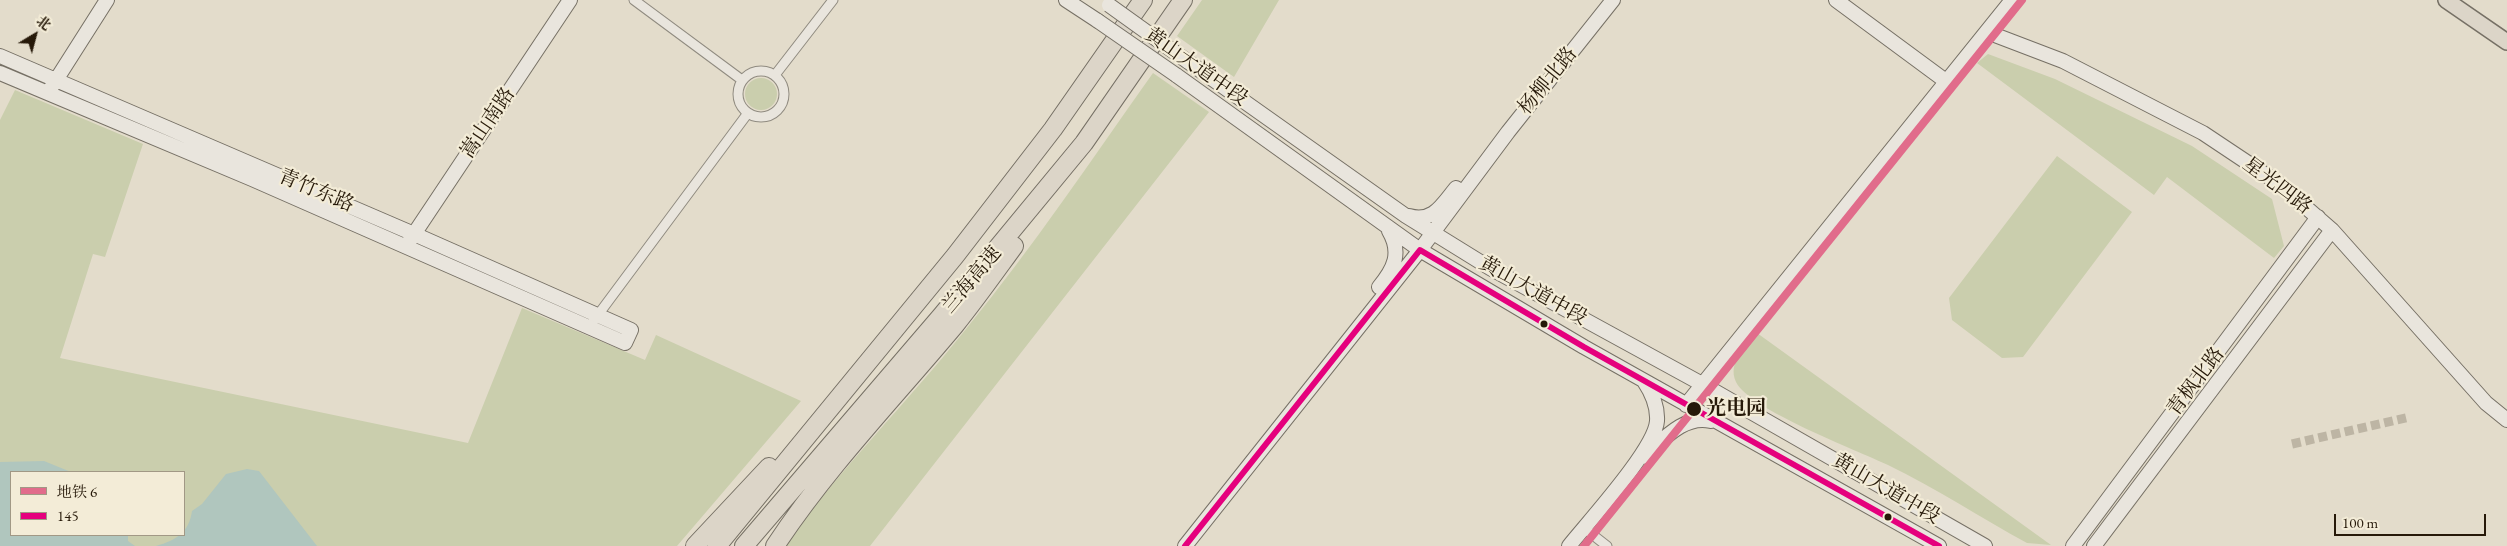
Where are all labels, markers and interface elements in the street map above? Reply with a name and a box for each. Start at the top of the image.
north arrow [10,10,60,60]
text: 北 [33,12,55,34]
street label: 黄山大道中段 [1140,23,1252,111]
street label: 杨柳北路 [1514,42,1582,120]
street label: 嵩山南路 [456,83,520,163]
street label: 星光四路 [2238,152,2316,220]
street label: 青竹东路 [274,164,358,218]
street label: 兰海高速 [937,242,1007,318]
street label: 黄山大道中段 [1475,251,1591,331]
unlabelled marker [1539,319,1549,329]
street label: 青枫北路 [2162,343,2230,421]
place label: 光电园 [1706,397,1766,421]
marker: 光电园 [1685,400,1703,418]
street label: 黄山大道中段 [1828,449,1944,529]
legend [10,471,185,536]
text: 地铁 6 [57,482,97,501]
scale bar [2337,504,2490,536]
text: 145 [57,506,79,525]
unlabelled marker [1883,512,1893,522]
text: 100 m [2342,513,2378,532]

